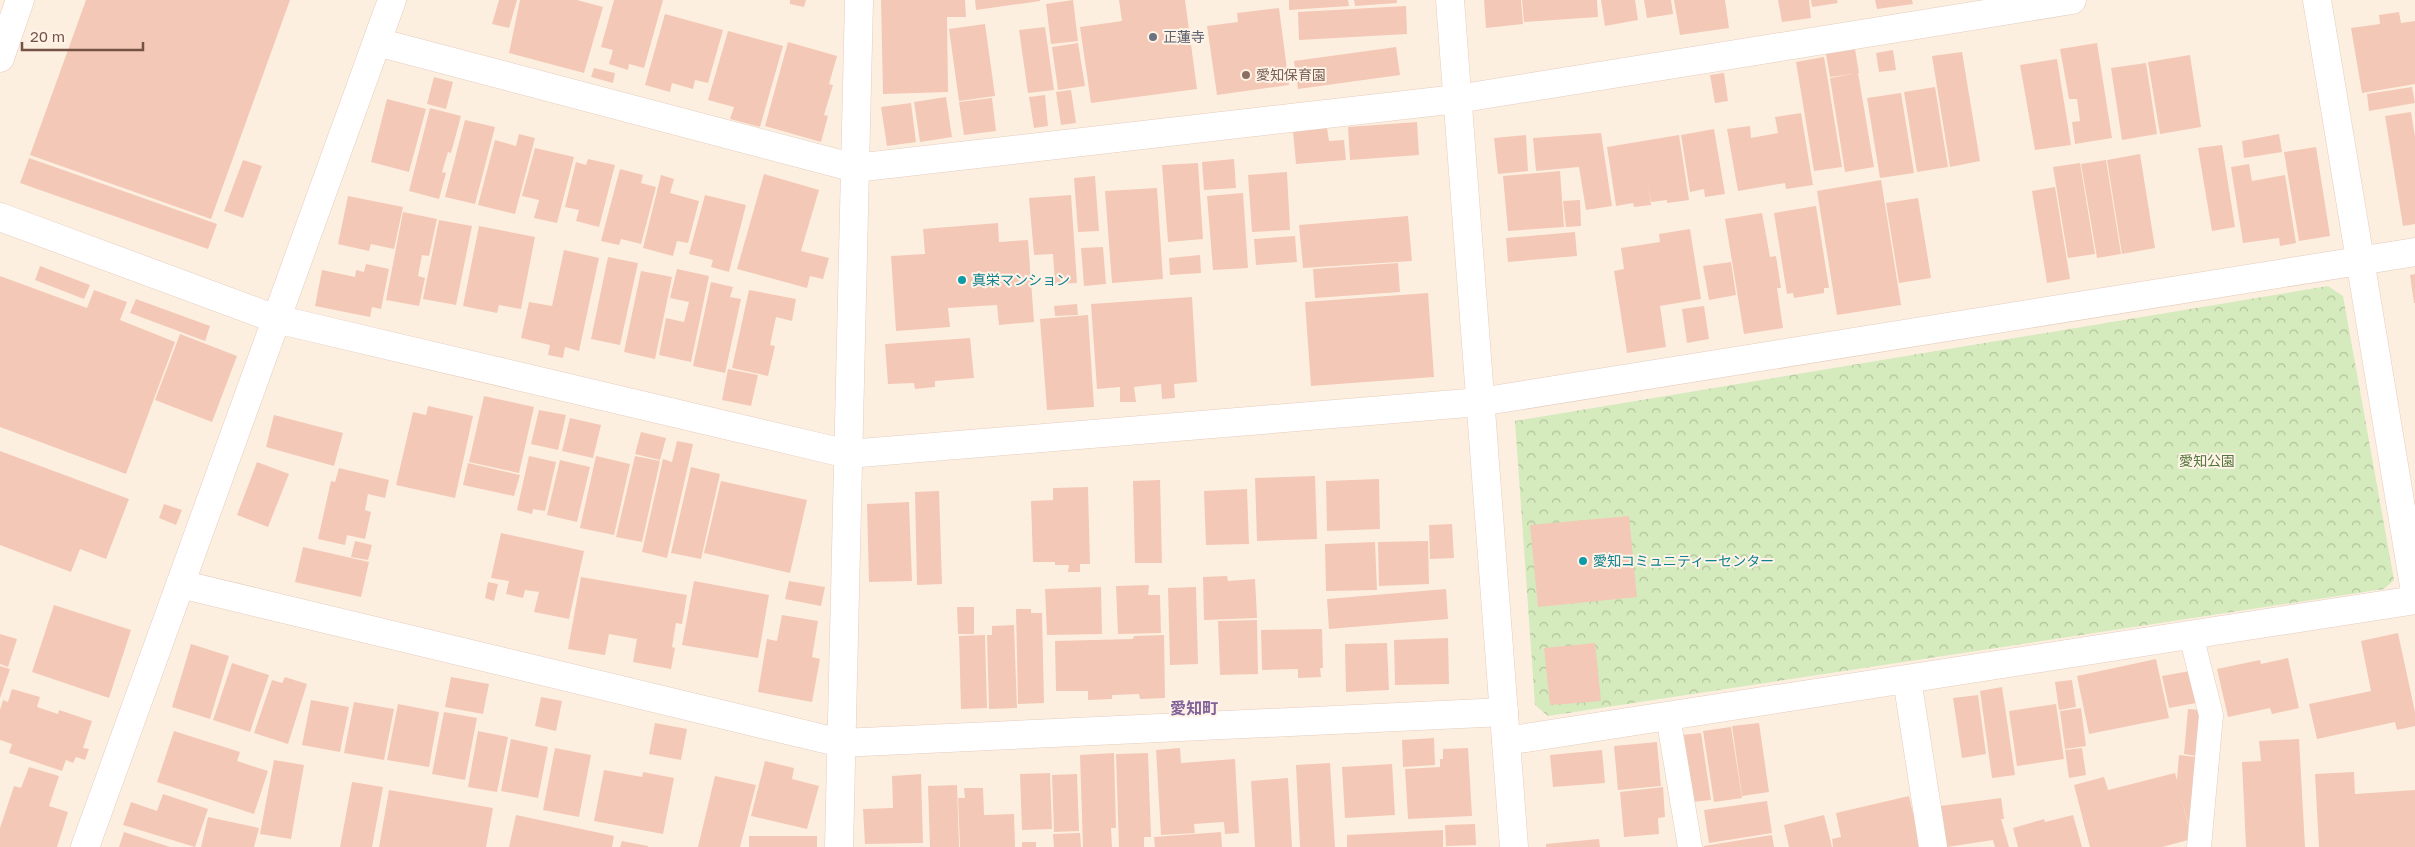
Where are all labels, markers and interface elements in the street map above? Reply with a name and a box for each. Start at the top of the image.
scale bar [22,20,144,52]
text: 20 m [30,27,65,45]
place label: 正蓮寺 [1163,28,1205,45]
marker: 正蓮寺 [1147,31,1159,43]
place label: 愛知保育園 [1256,66,1326,83]
marker: 愛知保育園 [1240,69,1252,81]
place label: 真栄マンション [972,271,1070,288]
marker: 真栄マンション [956,274,968,286]
park label: 愛知公園 [2179,452,2235,469]
place label: 愛知コミュニティーセンター [1593,552,1774,569]
marker: 愛知コミュニティーセンター [1577,555,1589,567]
district label: 愛知町 [1170,698,1218,718]

